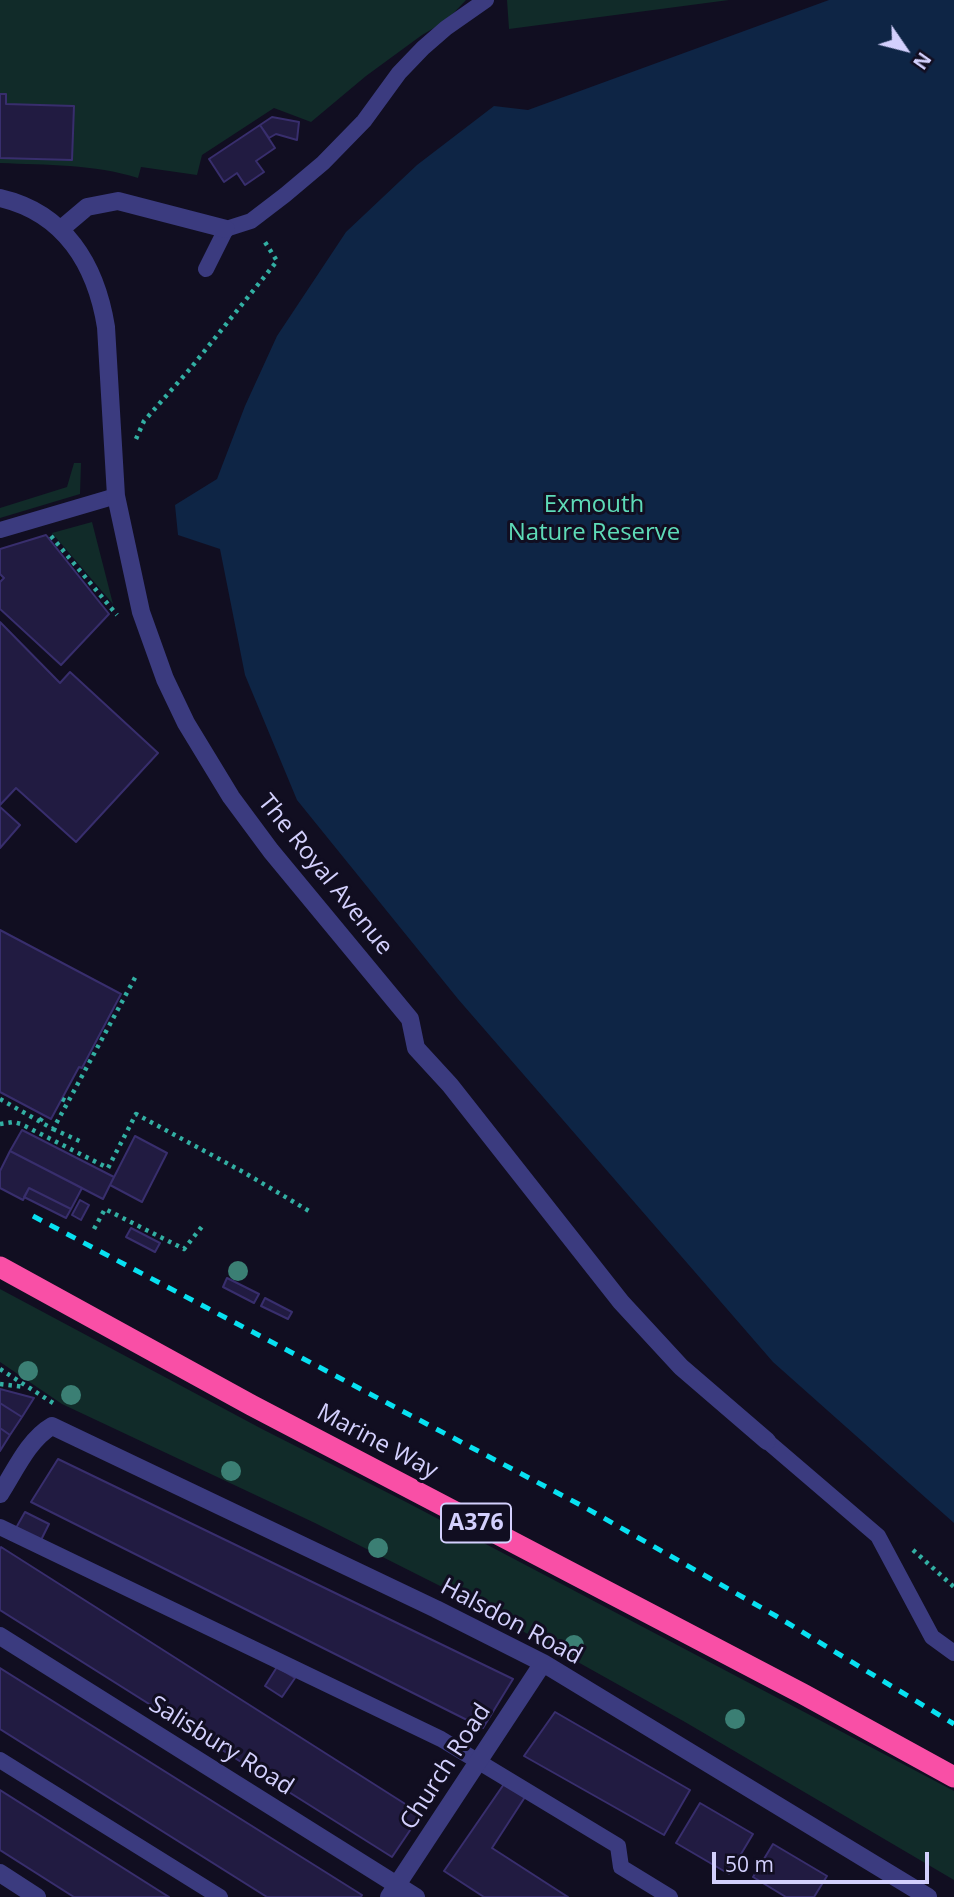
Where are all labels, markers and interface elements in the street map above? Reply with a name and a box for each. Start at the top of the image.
north arrow [870,14,940,84]
text: N [907,47,937,75]
park label: Exmouth Nature Reserve [508,491,680,547]
street label: The Royal Avenue [251,789,399,961]
street label: Marine Way [312,1398,442,1486]
road number: A376 [441,1504,511,1542]
street label: Halsdon Road [435,1573,587,1671]
street label: Salisbury Road [143,1690,299,1802]
street label: Church Road [395,1699,497,1835]
scale bar [716,1838,933,1882]
text: 50 m [725,1850,774,1878]

